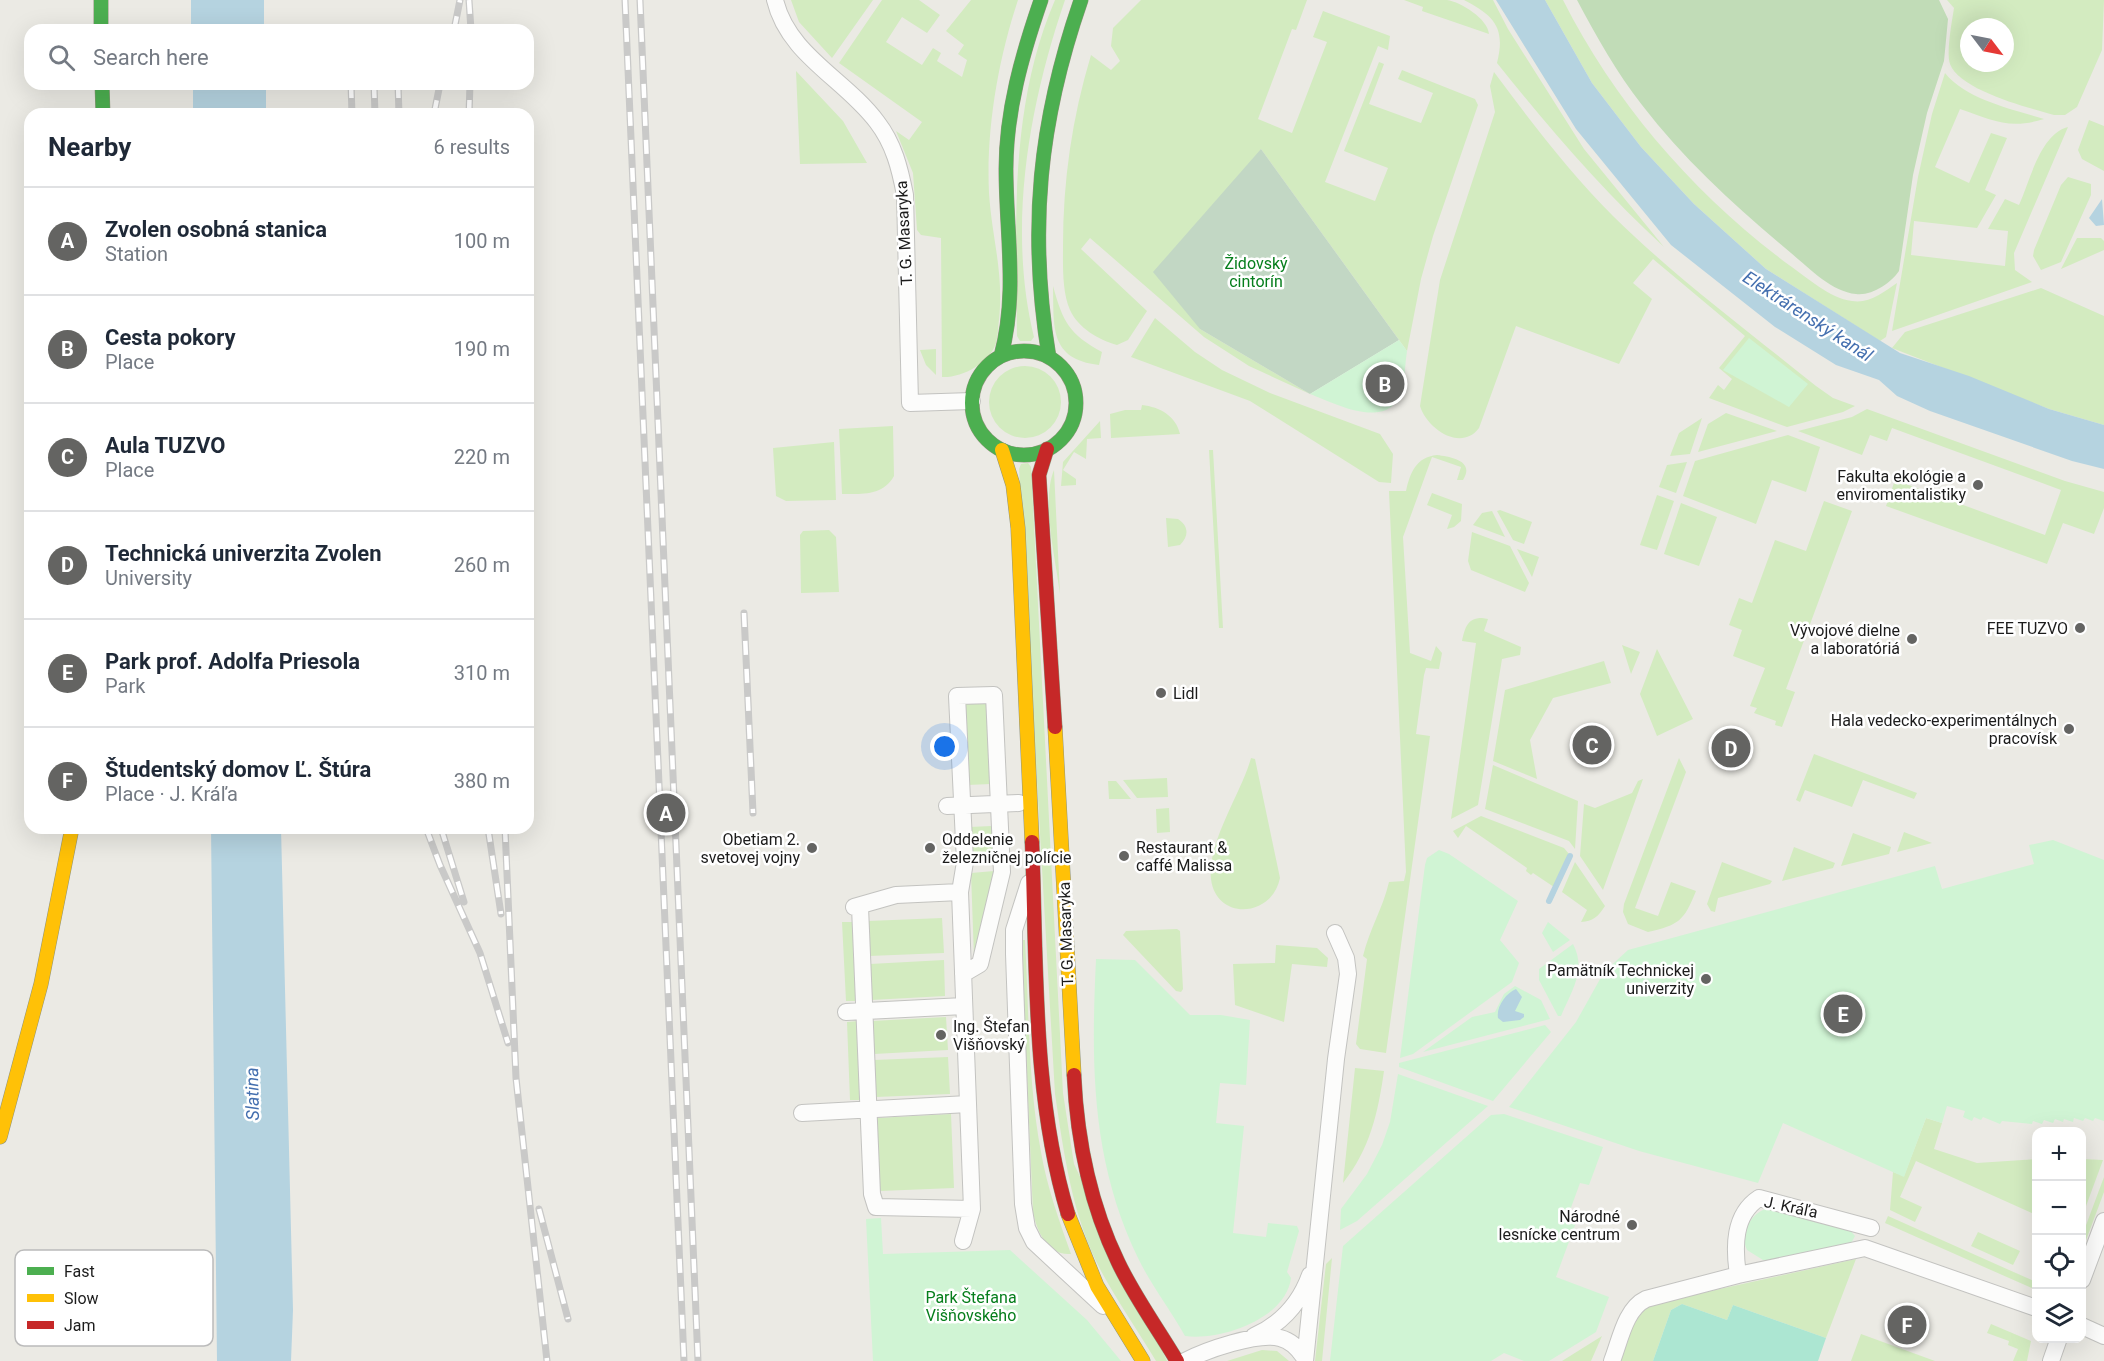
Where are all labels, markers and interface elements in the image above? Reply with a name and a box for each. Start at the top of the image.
north arrow [1960,18,2014,72]
search box [24,24,534,90]
icon: search [45,41,78,74]
text: Search here [93,45,209,70]
text: Nearby [48,132,131,162]
text: 6 results [434,135,510,159]
street label: T. G. Masaryka [892,180,916,286]
text: Zvolen osobná stanica [105,217,327,242]
text: A [61,229,74,253]
text: 100 m [454,229,510,253]
text: Station [105,242,168,266]
park label: Židovský cintorín [1224,254,1288,291]
water label: Elektrárenský kanál [1739,266,1877,366]
text: Cesta pokory [105,325,236,350]
text: B [61,337,74,361]
text: 190 m [454,337,510,361]
text: Place [105,350,154,374]
pin: B [1366,362,1404,406]
text: Aula TUZVO [105,433,225,458]
text: C [61,445,74,469]
text: 220 m [454,445,510,469]
text: Place [105,458,154,482]
place label: Fakulta ekológie a enviromentalistiky [1837,467,1966,504]
marker: Fakulta ekológie a enviromentalistiky [1971,478,1985,492]
text: Technická univerzita Zvolen [105,541,382,566]
text: D [61,553,74,577]
text: 260 m [454,553,510,577]
text: University [105,566,192,590]
place label: FEE TUZVO [1987,619,2068,638]
place label: Vývojové dielne a laboratóriá [1790,621,1900,658]
marker: FEE TUZVO [2073,621,2087,635]
marker: Vývojové dielne a laboratóriá [1905,632,1919,646]
text: Park prof. Adolfa Priesola [105,649,360,674]
text: E [62,661,73,685]
text: 310 m [454,661,510,685]
text: Park [105,674,145,698]
place label: Lidl [1173,684,1198,703]
marker: Lidl [1154,686,1168,700]
place label: Hala vedecko-experimentálnych pracovísk [1831,711,2058,748]
pin: C [1572,722,1612,768]
marker: Hala vedecko-experimentálnych pracovísk [2062,722,2076,736]
pin: D [1712,726,1750,771]
your location [930,732,959,761]
text: Študentský domov Ľ. Štúra [105,757,371,782]
text: F [62,769,73,793]
text: 380 m [454,769,510,793]
text: Place · J. Kráľa [105,782,238,806]
pin: A [646,790,686,836]
place label: Obetiam 2. svetovej vojny [701,830,800,867]
place label: Oddelenie železničnej polície [942,830,1072,867]
place label: Restaurant & caffé Malissa [1136,838,1232,875]
marker: Obetiam 2. svetovej vojny [805,841,819,855]
marker: Oddelenie železničnej polície [923,841,937,855]
marker: Restaurant & caffé Malissa [1117,849,1131,863]
street label: T. G. Masaryka [1055,881,1077,987]
place label: Pamätník Technickej univerzity [1547,961,1694,998]
marker: Pamätník Technickej univerzity [1699,972,1713,986]
pin: E [1824,992,1862,1036]
place label: Ing. Štefan Višňovský [953,1016,1030,1054]
marker: Ing. Štefan Višňovský [934,1028,948,1042]
water label: Slatina [241,1067,263,1121]
map controls [2032,1127,2086,1343]
button: + [2032,1127,2086,1181]
button: − [2032,1181,2086,1235]
street label: J. Kráľa [1762,1192,1820,1222]
place label: Národné lesnícke centrum [1499,1207,1620,1244]
marker: Národné lesnícke centrum [1625,1218,1639,1232]
button: locate [2032,1235,2086,1289]
legend [15,1250,213,1346]
text: Fast [64,1262,95,1281]
park label: Park Štefana Višňovského [925,1287,1017,1325]
text: Slow [64,1289,99,1308]
button: layers [2032,1289,2086,1343]
pin: F [1888,1302,1926,1348]
text: Jam [64,1316,96,1335]

